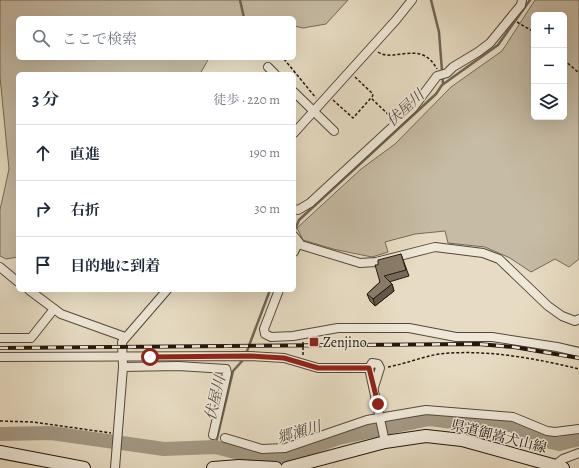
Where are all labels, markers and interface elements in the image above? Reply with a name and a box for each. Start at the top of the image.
map controls [531,12,567,120]
button: + [531,12,567,48]
search box [16,16,296,60]
icon: search [30,27,52,49]
text: ここで検索 [62,29,137,49]
button: − [531,48,567,84]
water label: 伏屋川 [382,84,430,131]
button: layers [531,84,567,120]
text: 3 分 [32,88,59,111]
text: 徒歩 · 220 m [214,91,280,108]
icon: ahead [32,142,54,164]
text: 直進 [70,144,100,164]
text: 190 m [249,144,280,161]
icon: right [32,198,54,220]
text: 右折 [70,200,100,220]
text: 30 m [254,200,280,217]
icon: arrive [32,254,54,276]
text: 目的地に到着 [70,256,160,276]
place label: Zenjino [323,333,367,352]
marker: Zenjino [308,336,320,348]
route start [141,348,159,366]
water label: 伏屋川 [200,372,230,422]
route end [369,395,387,413]
street label: 県道御嵩犬山線 [449,415,549,458]
water label: 郷瀬川 [275,416,325,448]

